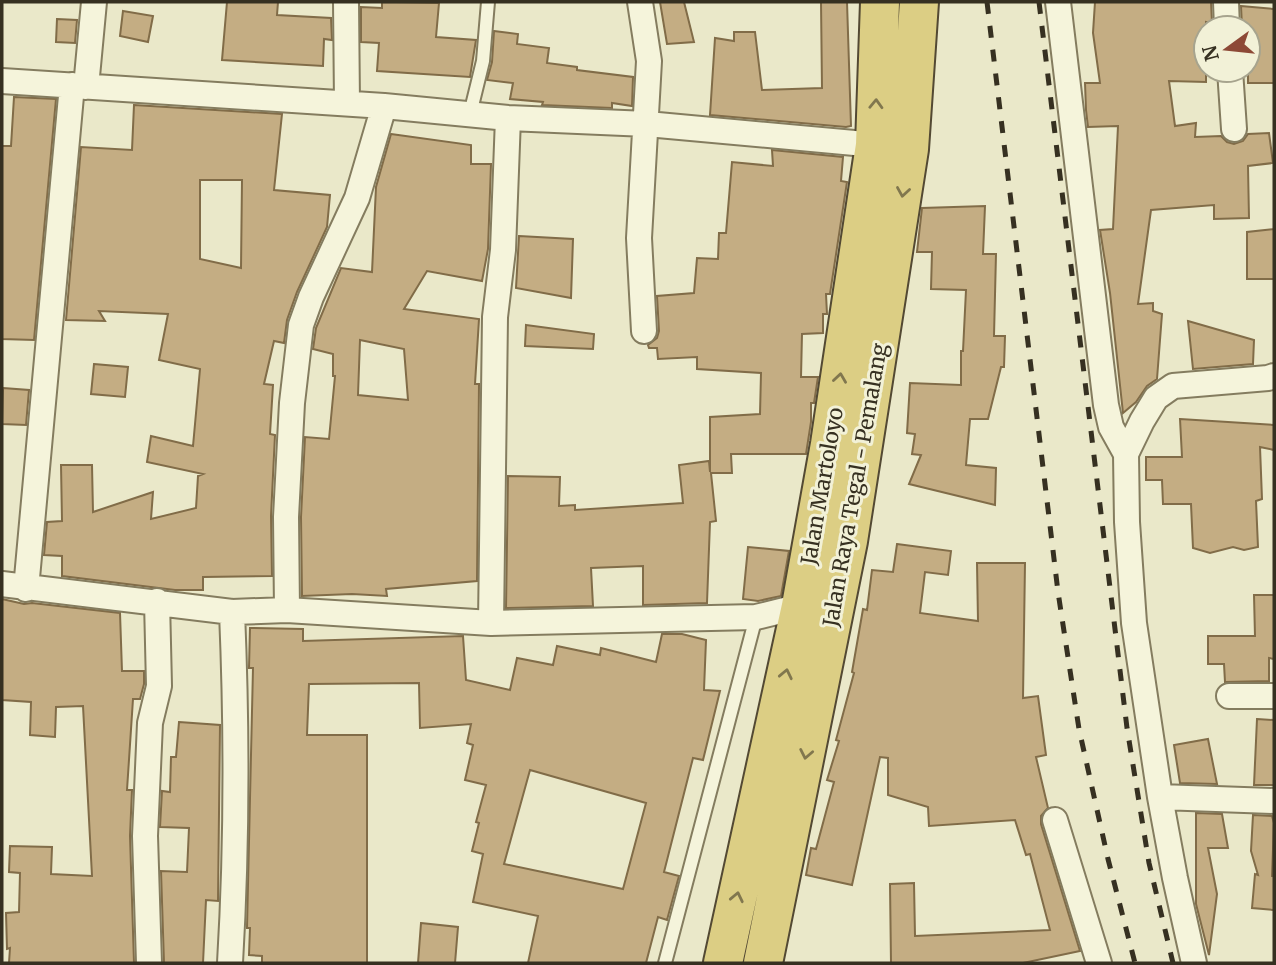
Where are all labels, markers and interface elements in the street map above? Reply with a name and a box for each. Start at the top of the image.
north arrow [1192,14,1262,84]
text: N [1197,43,1224,64]
one-way arrow [869,99,884,110]
one-way arrow [896,186,911,198]
street label: Jalan Raya Tegal - Pemalang [817,341,893,630]
one-way arrow [832,372,847,384]
street label: Jalan Martoloyo [795,405,849,568]
one-way arrow [778,668,793,680]
one-way arrow [800,748,815,760]
one-way arrow [729,891,744,903]

